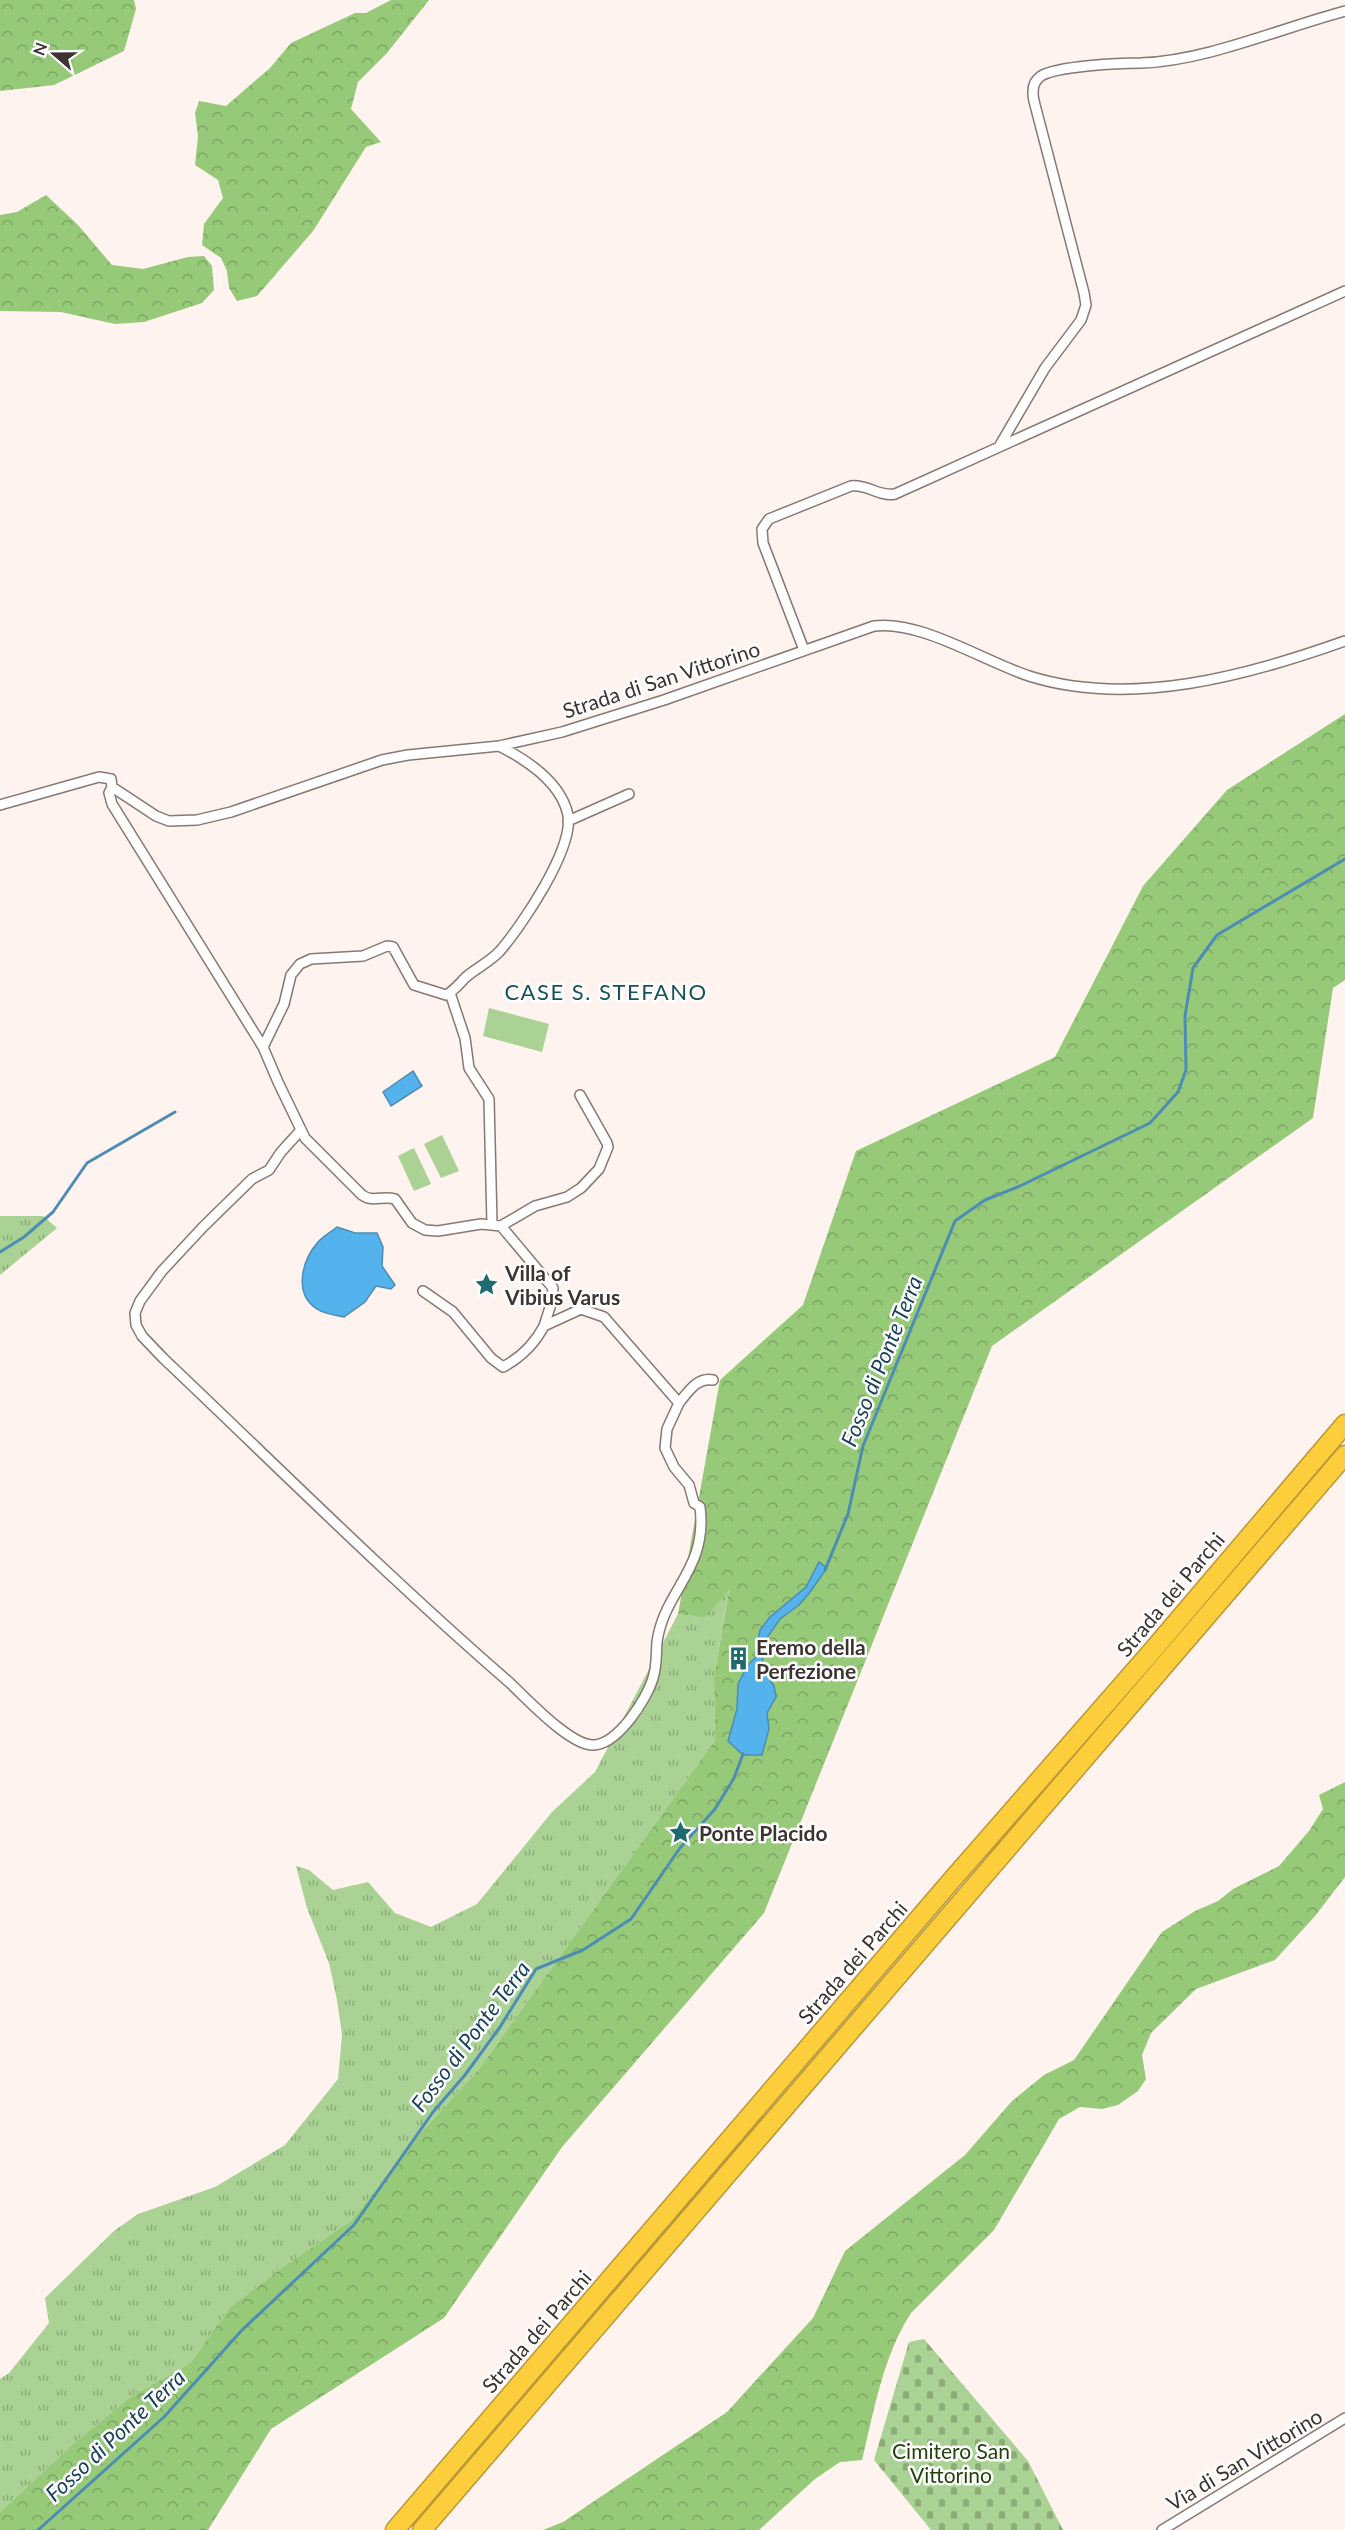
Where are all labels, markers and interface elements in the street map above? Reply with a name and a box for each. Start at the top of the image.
north arrow [24,24,84,84]
text: N [28,40,50,58]
street label: Strada di San Vittorino [559,635,763,723]
district label: CASE S. STEFANO [504,978,708,1005]
place label: Villa of Vibius Varus [504,1260,620,1309]
place icon: Villa of Vibius Varus [474,1271,500,1297]
water label: Fosso di Ponte Terra [835,1272,927,1450]
street label: Strada dei Parchi [1111,1527,1229,1661]
place label: Eremo della Perfezione [756,1634,866,1683]
building icon: Eremo della Perfezione [725,1645,751,1671]
place icon: Ponte Placido [668,1819,694,1845]
place label: Ponte Placido [699,1820,828,1845]
street label: Strada dei Parchi [792,1896,912,2028]
water label: Fosso di Ponte Terra [405,1955,535,2117]
street label: Strada dei Parchi [476,2265,596,2397]
water label: Fosso di Ponte Terra [39,2363,191,2507]
street label: Via di San Vittorino [1162,2403,1326,2515]
park label: Cimitero San Vittorino [892,2438,1010,2487]

